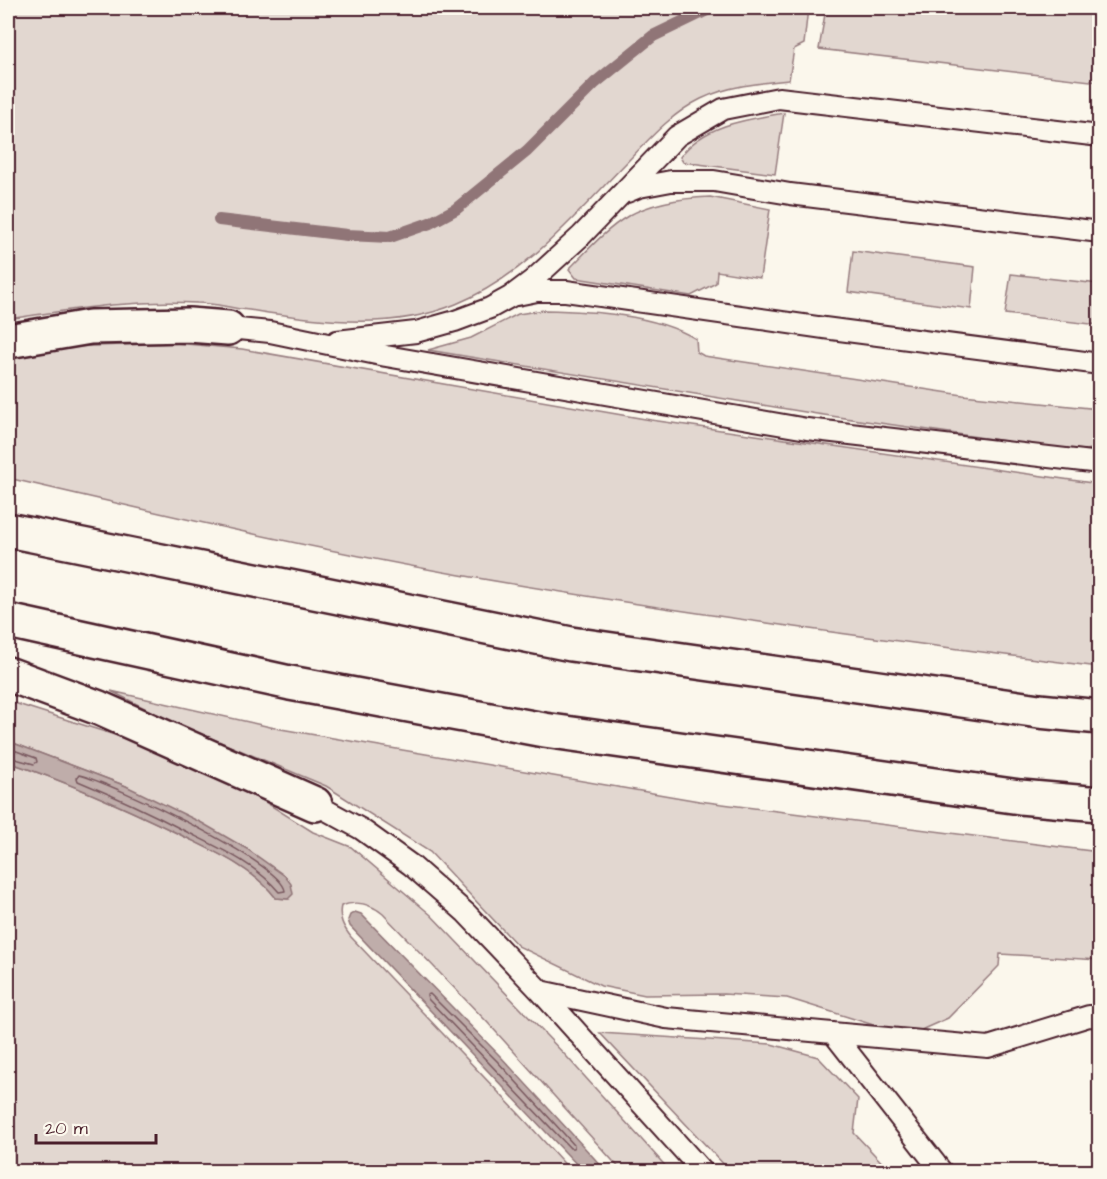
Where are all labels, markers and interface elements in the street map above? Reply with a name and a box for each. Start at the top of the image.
scale bar [36,1107,156,1145]
text: 20 m [45,1116,88,1141]

